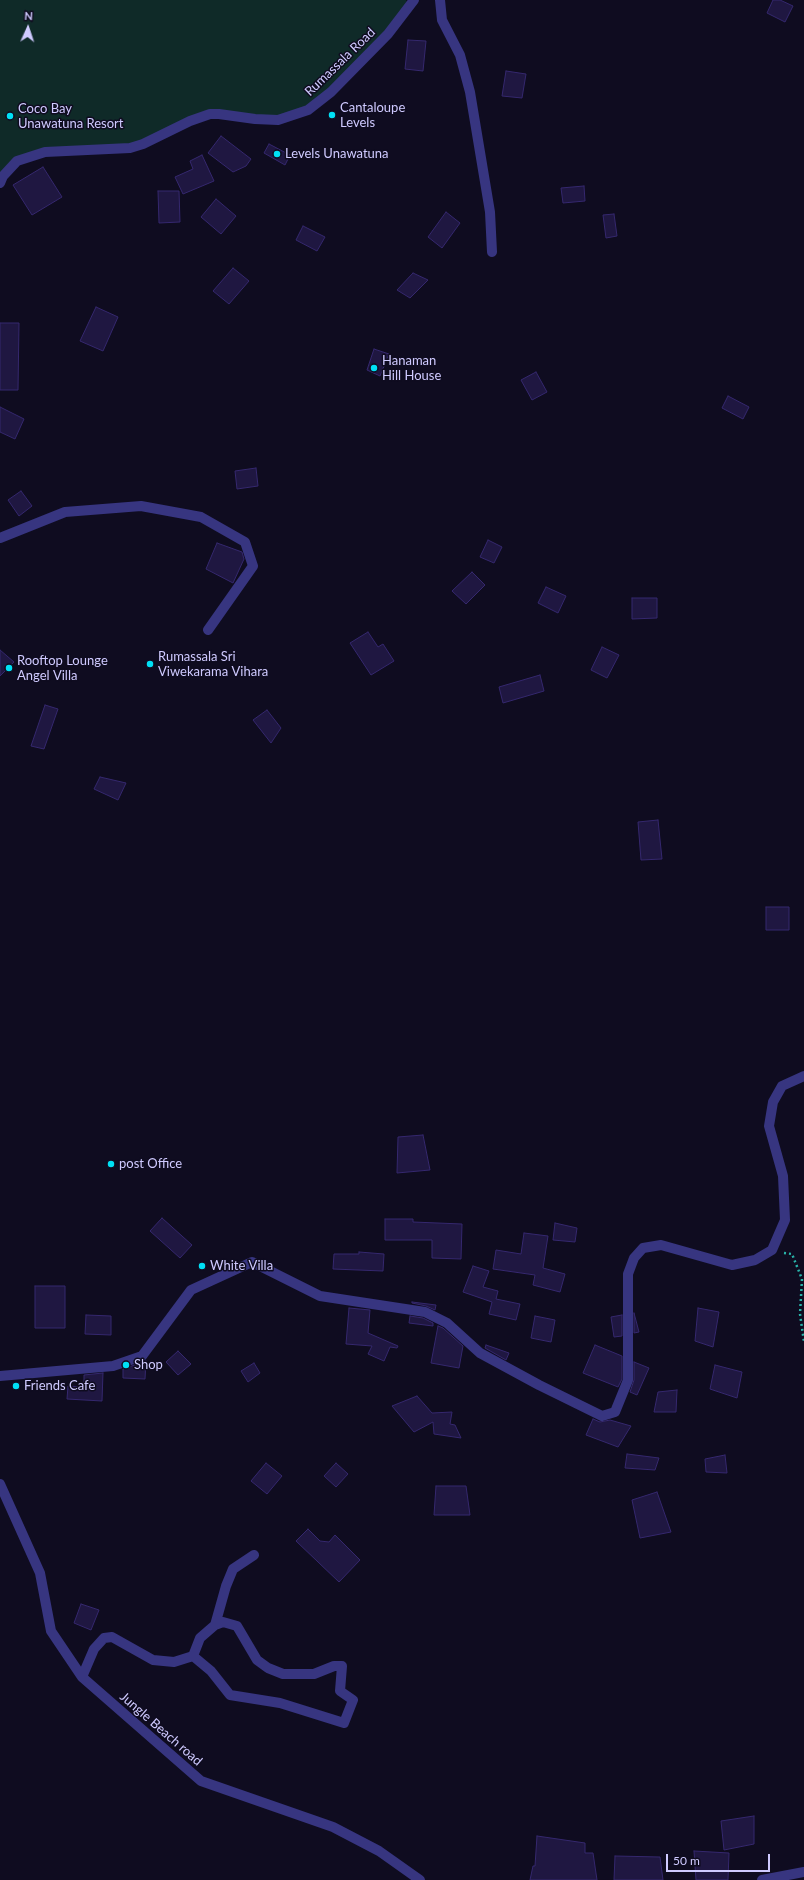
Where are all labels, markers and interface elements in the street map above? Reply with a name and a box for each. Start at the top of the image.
north arrow [8,8,48,48]
text: N [24,9,33,22]
street label: Rumassala Road [302,25,378,99]
place label: Cantaloupe Levels [340,100,405,131]
place label: Coco Bay Unawatuna Resort [18,101,123,132]
marker: Cantaloupe Levels [327,110,337,120]
marker: Coco Bay Unawatuna Resort [5,111,15,121]
place label: Levels Unawatuna [285,146,389,162]
marker: Levels Unawatuna [272,149,282,159]
place label: Hanaman Hill House [382,353,441,384]
marker: Hanaman Hill House [369,363,379,373]
place label: Rumassala Sri Viwekarama Vihara [158,649,268,680]
place label: Rooftop Lounge Angel Villa [17,653,108,684]
marker: Rumassala Sri Viwekarama Vihara [145,659,155,669]
marker: Rooftop Lounge Angel Villa [4,663,14,673]
place label: post Office [119,1156,182,1172]
marker: post Office [106,1159,116,1169]
place label: White Villa [210,1258,273,1274]
marker: White Villa [197,1261,207,1271]
place label: Shop [134,1357,163,1373]
marker: Shop [121,1360,131,1370]
place label: Friends Cafe [24,1378,95,1394]
marker: Friends Cafe [11,1381,21,1391]
street label: Jungle Beach road [117,1689,205,1769]
scale bar [668,1846,772,1872]
text: 50 m [673,1853,700,1868]

